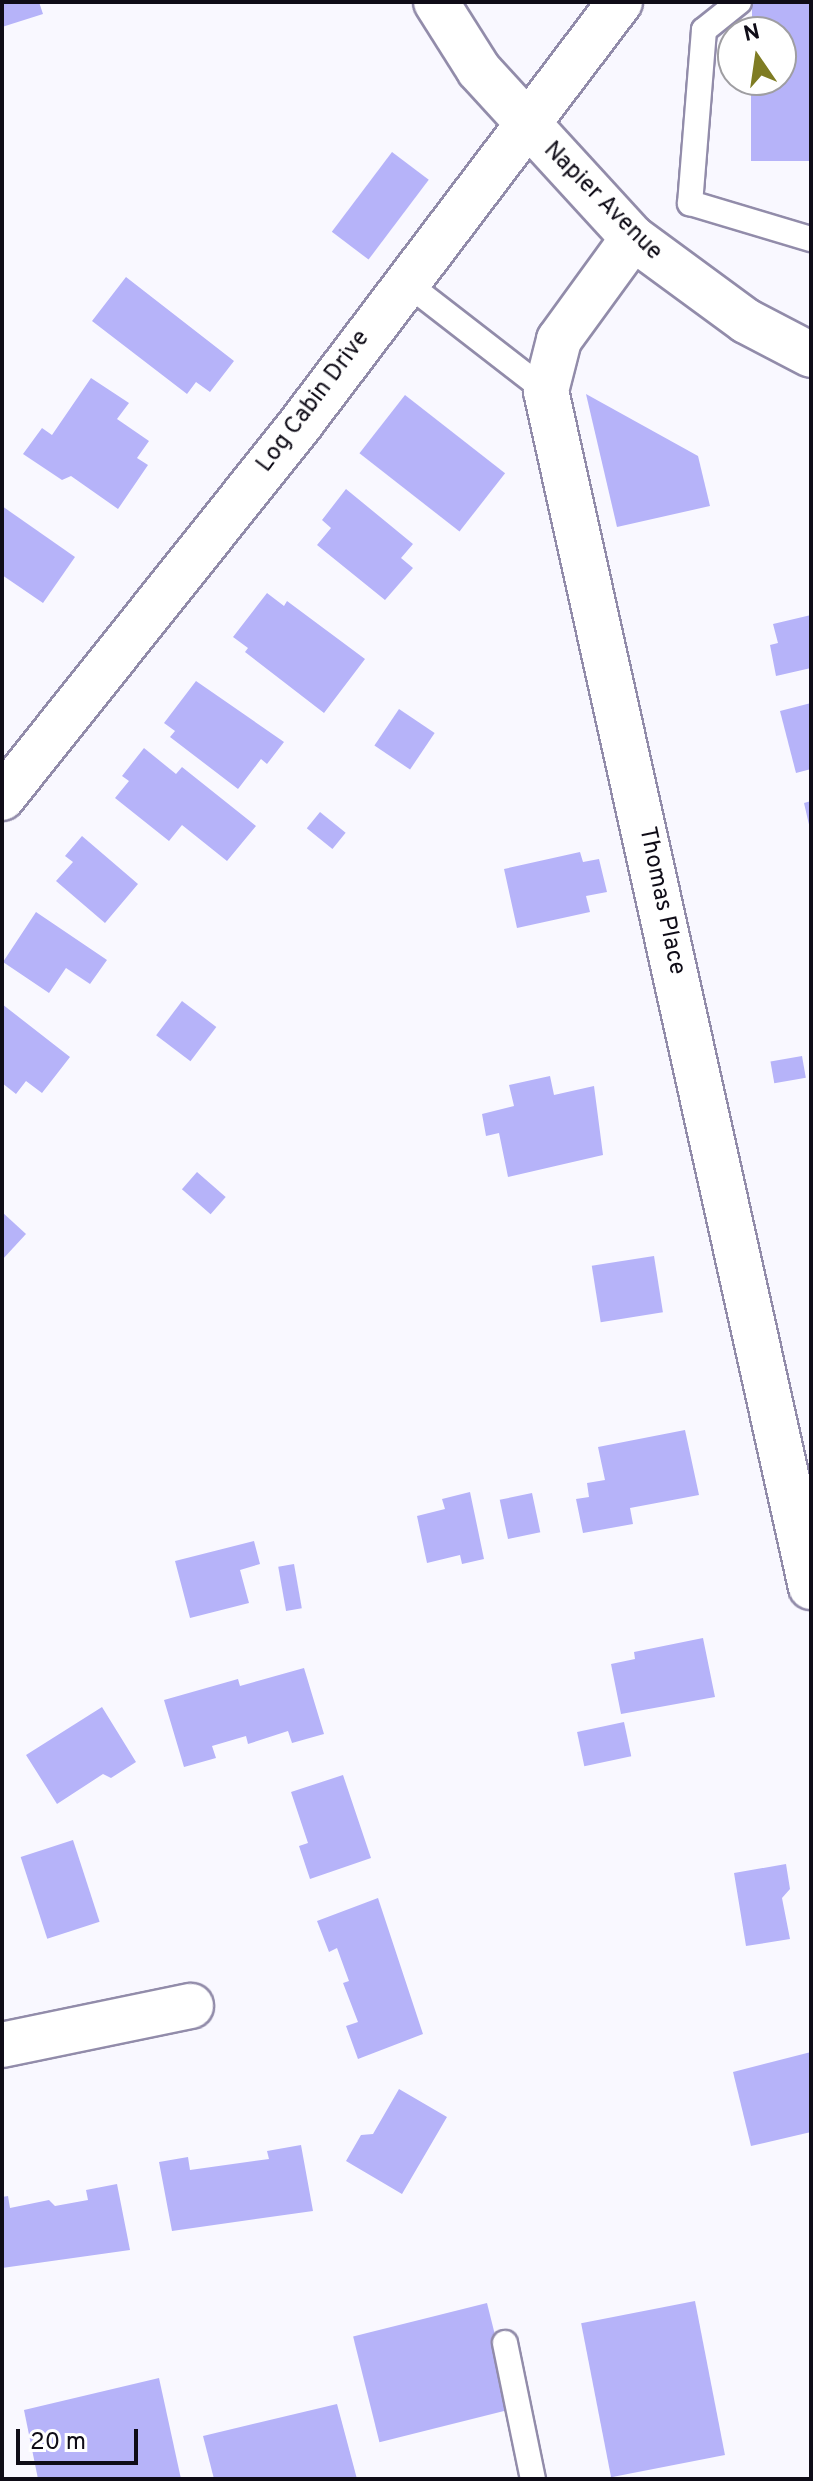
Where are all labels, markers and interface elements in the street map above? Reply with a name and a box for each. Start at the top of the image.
north arrow [717,16,797,96]
text: N [741,19,763,49]
street label: Napier Avenue [536,136,668,268]
street label: Log Cabin Drive [251,325,377,479]
street label: Thomas Place [631,824,691,978]
scale bar [20,2413,142,2463]
text: 20 m [30,2428,86,2458]

